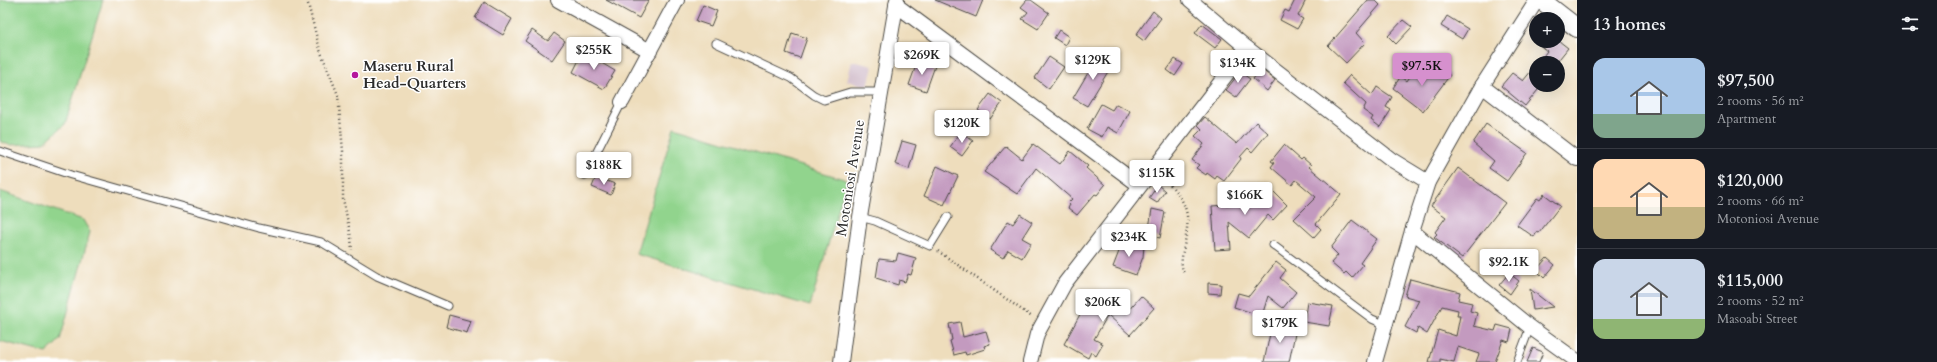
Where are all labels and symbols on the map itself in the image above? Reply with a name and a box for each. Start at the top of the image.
pin: $255K [566,37,622,71]
pin: $269K [894,42,950,76]
pin: $129K [1065,47,1121,81]
pin: $134K [1210,50,1266,84]
pin: $97.5K [1389,53,1455,87]
place label: Maseru Rural Head-Quarters [363,56,466,93]
marker: Maseru Rural Head-Quarters [350,70,360,80]
pin: $120K [934,110,990,144]
street label: Motoniosi Avenue [831,118,869,238]
pin: $188K [576,152,632,186]
pin: $115K [1129,160,1185,194]
pin: $166K [1217,182,1273,216]
pin: $234K [1101,224,1157,258]
pin: $92.1K [1476,249,1542,283]
pin: $206K [1075,289,1131,323]
pin: $179K [1252,310,1308,344]

